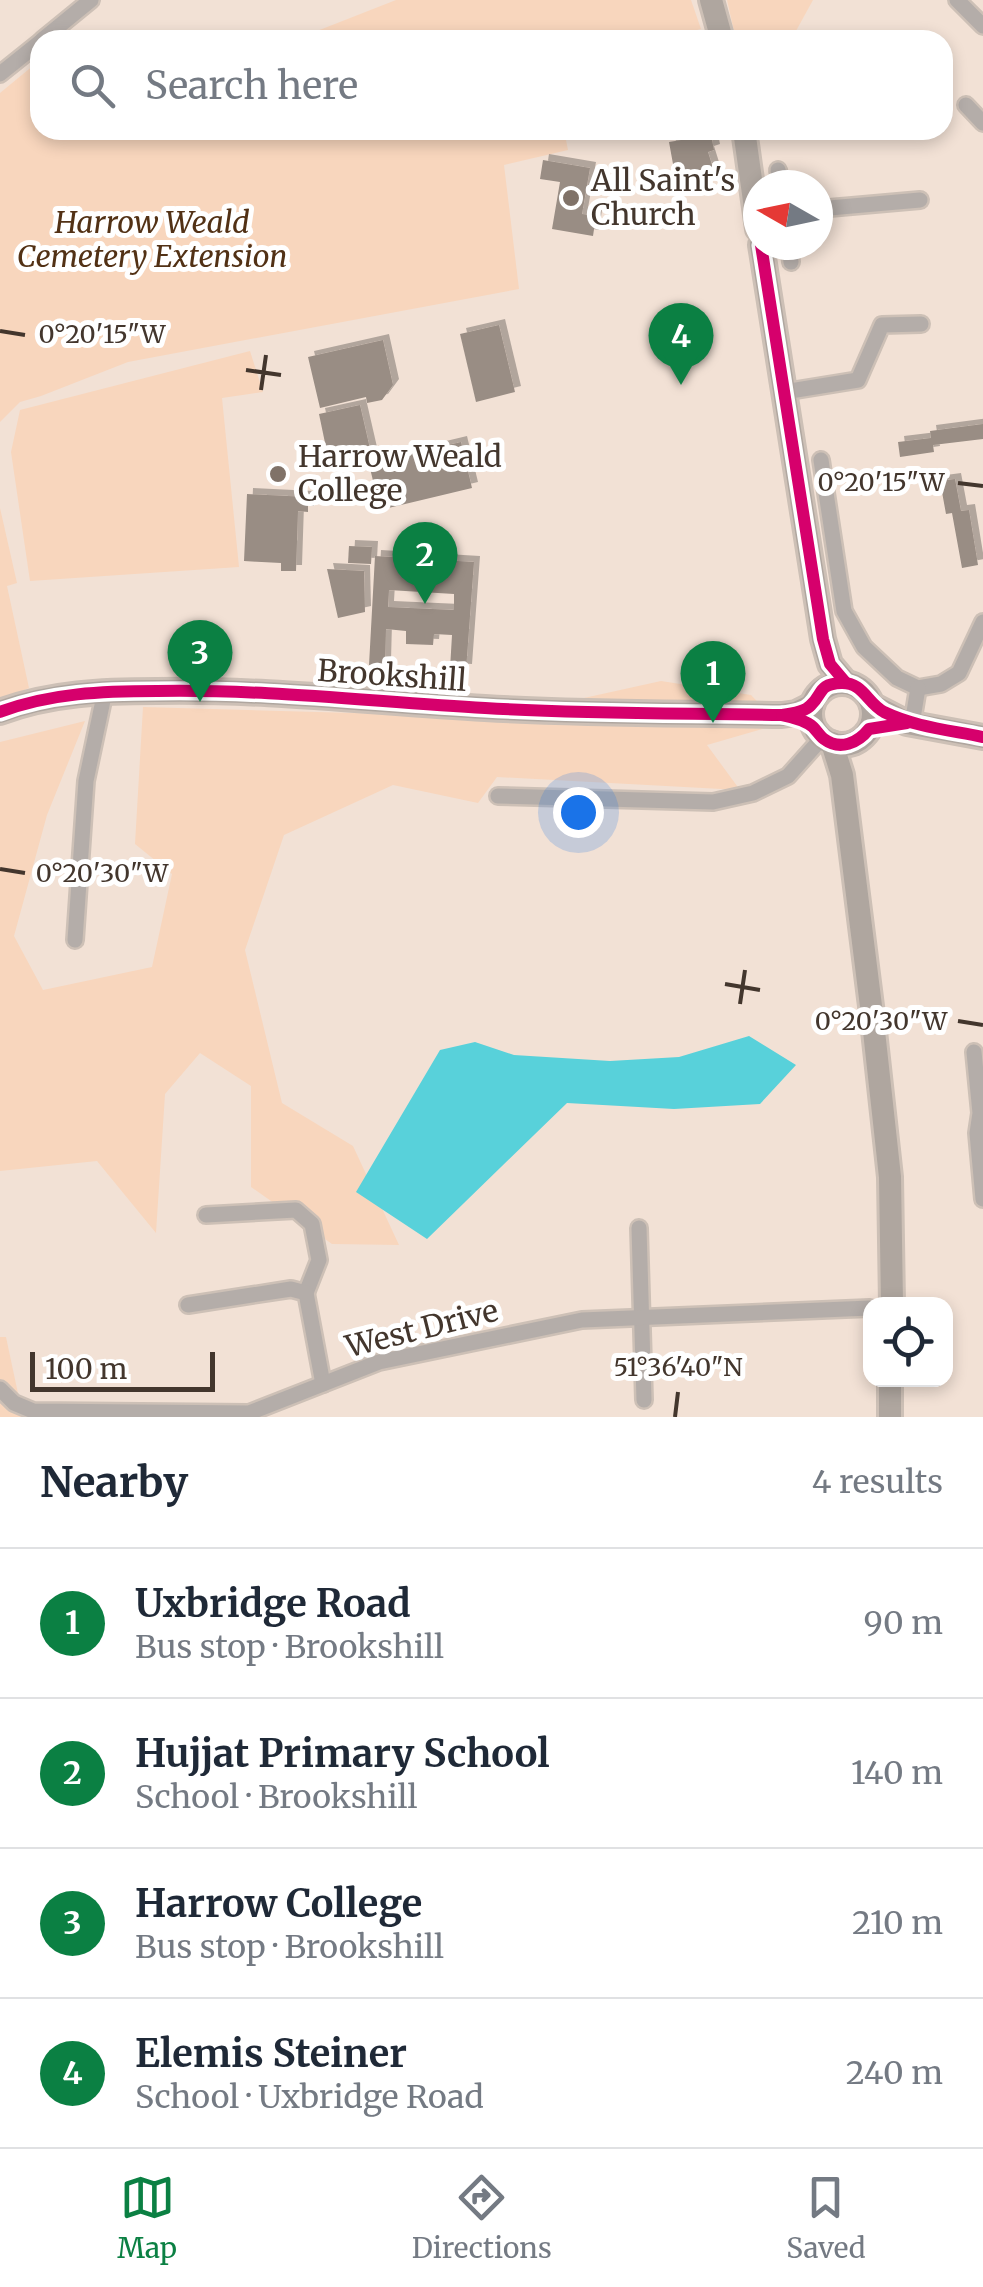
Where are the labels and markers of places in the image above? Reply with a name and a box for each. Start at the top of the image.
place label: All Saint's Church [590,161,735,233]
marker: All Saint's Church [560,187,582,209]
pin: 4 [648,302,714,385]
place label: Harrow Weald College [298,437,502,509]
marker: Harrow Weald College [267,463,289,485]
pin: 2 [392,522,458,604]
pin: 3 [168,620,232,702]
pin: 1 [680,640,746,723]

